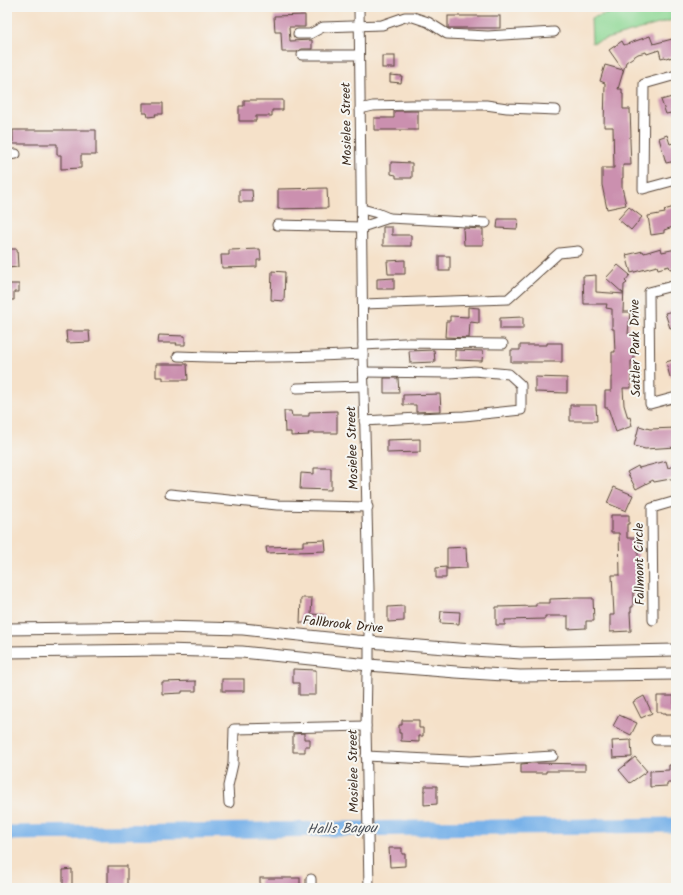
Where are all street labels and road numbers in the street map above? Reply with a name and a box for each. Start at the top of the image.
street label: Mosielee Street [336,81,358,166]
street label: Sattler Park Drive [625,299,647,397]
street label: Mosielee Street [341,405,365,490]
street label: Fallmont Circle [629,522,651,606]
street label: Fallbrook Drive [302,610,384,640]
street label: Mosielee Street [343,728,365,813]

